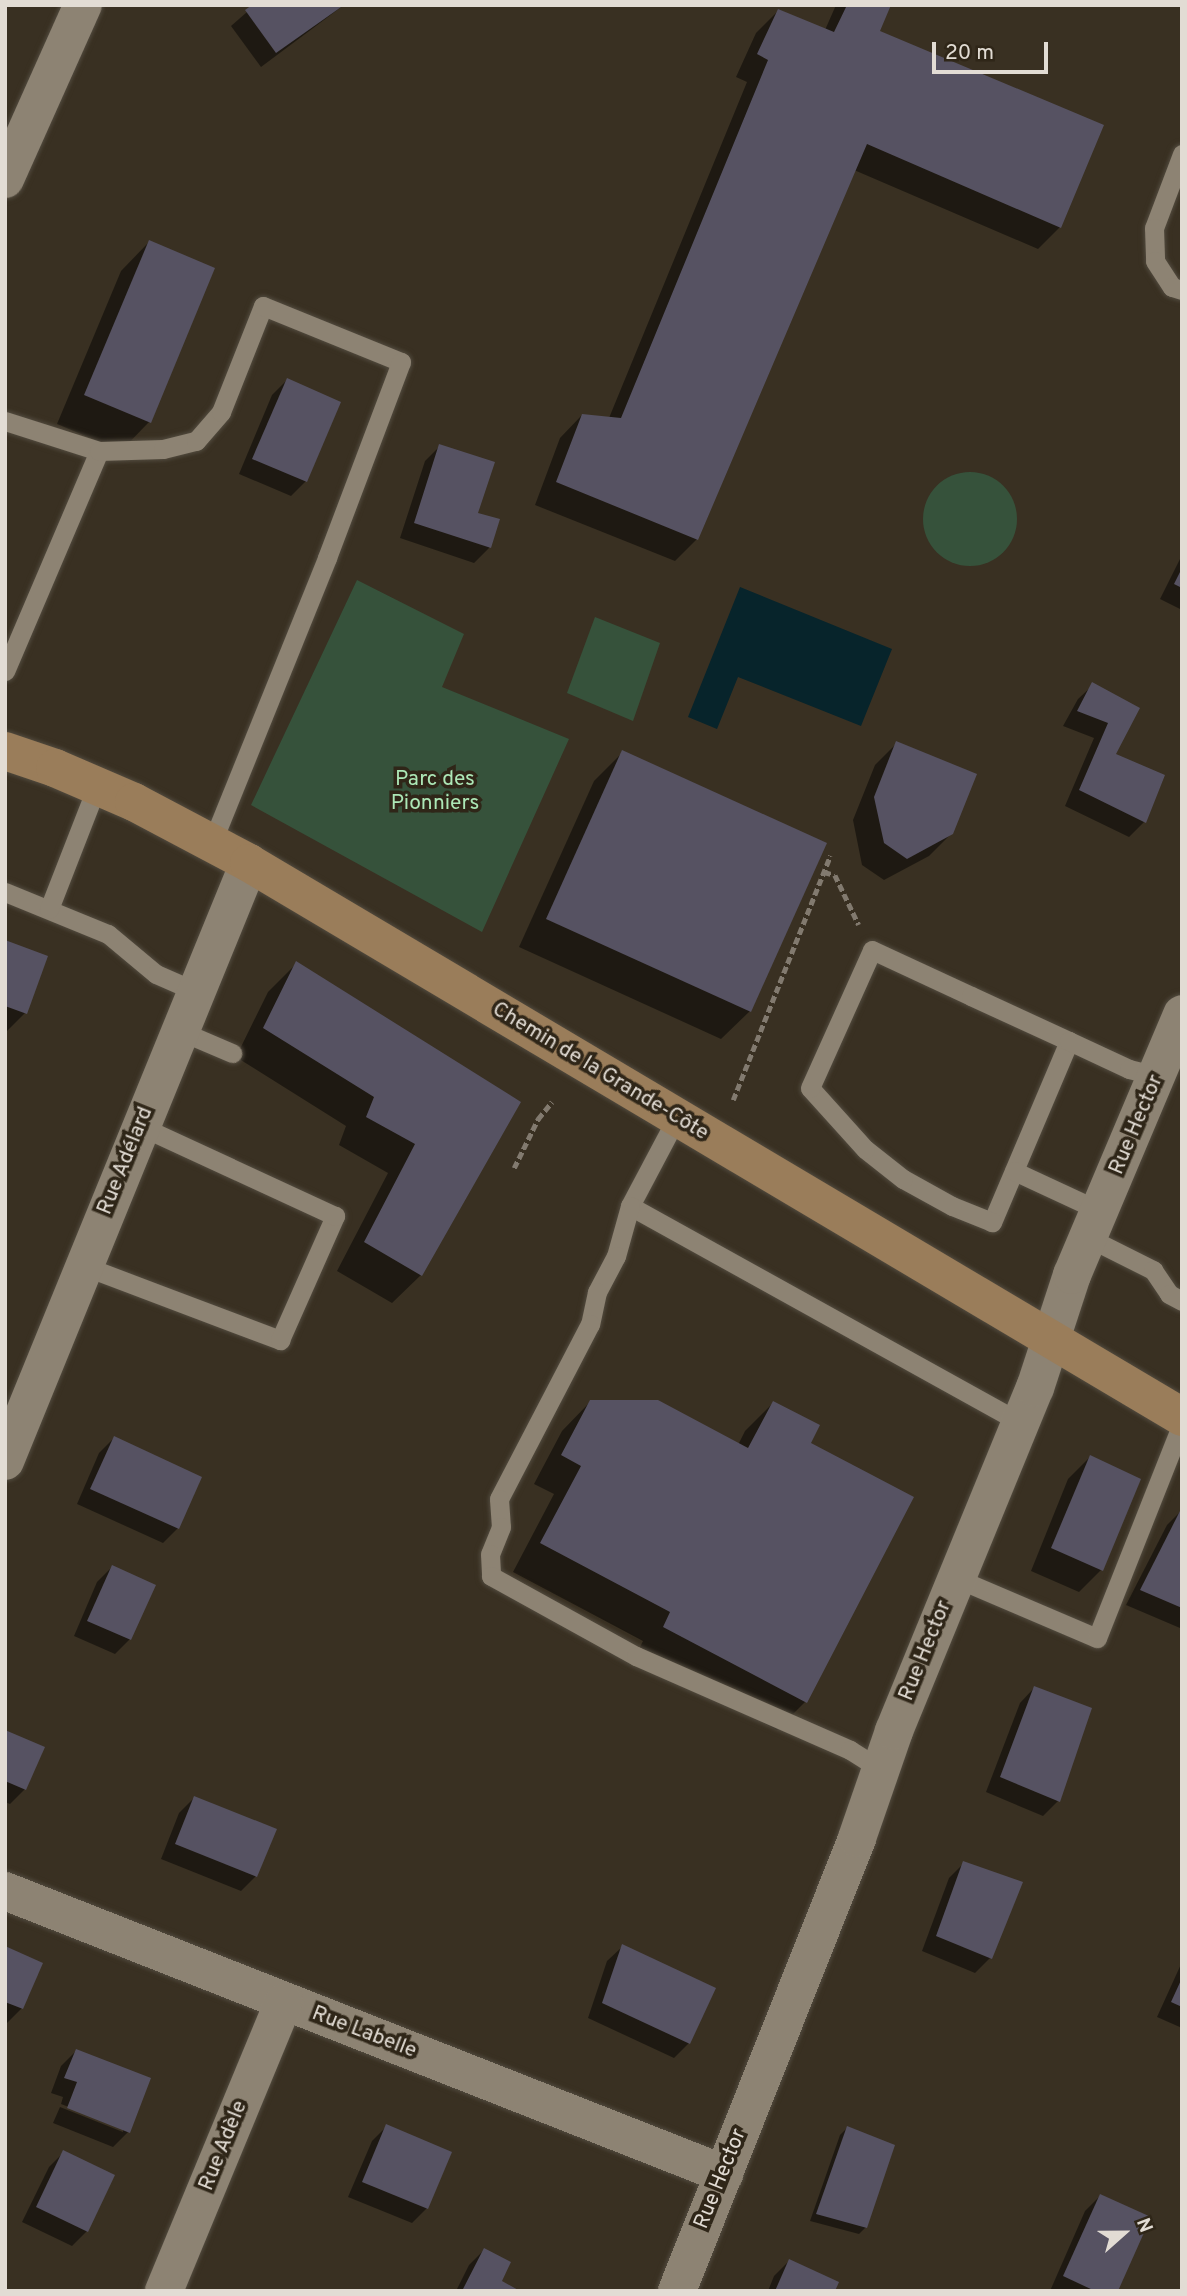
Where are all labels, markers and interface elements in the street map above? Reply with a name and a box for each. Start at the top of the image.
scale bar [935,28,1050,72]
text: 20 m [945,40,994,67]
park label: Parc des Pionniers [391,767,479,817]
street label: Chemin de la Grande-Côte [487,997,713,1147]
street label: Rue Hector [1105,1071,1169,1179]
street label: Rue Adélard [93,1103,159,1219]
street label: Rue Hector [894,1597,958,1705]
street label: Rue Labelle [308,2002,420,2064]
street label: Rue Adèle [194,2097,254,2195]
street label: Rue Hector [689,2125,753,2233]
north arrow [1089,2198,1159,2268]
text: N [1130,2215,1157,2236]

